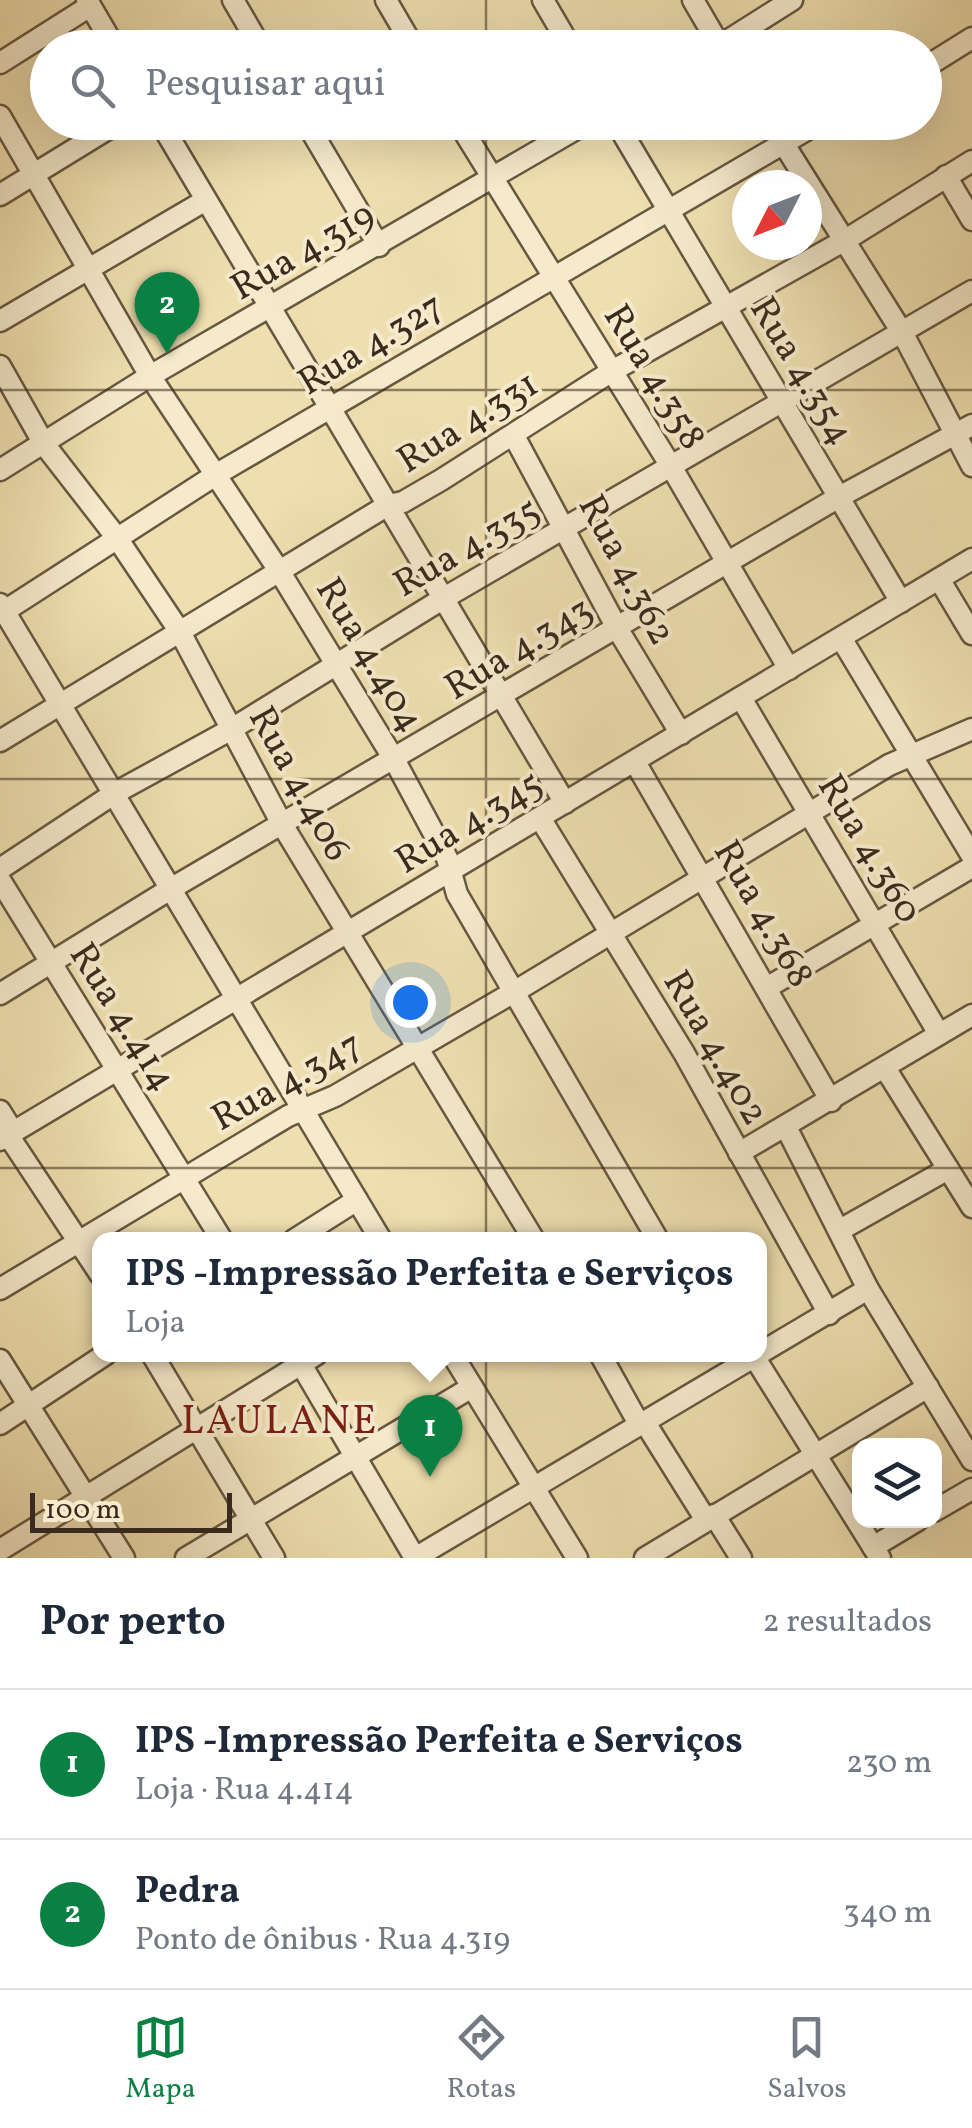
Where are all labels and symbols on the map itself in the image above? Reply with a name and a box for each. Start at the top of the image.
north arrow [732,170,822,260]
street label: Rua 4.319 [222,191,385,315]
pin: 2 [134,272,200,354]
street label: Rua 4.327 [289,282,455,410]
street label: Rua 4.354 [735,288,865,456]
street label: Rua 4.358 [589,295,717,461]
street label: Rua 4.331 [388,360,550,488]
street label: Rua 4.335 [385,486,551,612]
street label: Rua 4.362 [563,486,687,655]
street label: Rua 4.404 [301,568,435,743]
street label: Rua 4.343 [436,585,604,715]
street label: Rua 4.406 [234,697,362,872]
street label: Rua 4.345 [386,759,553,889]
street label: Rua 4.360 [803,765,933,934]
street label: Rua 4.368 [698,831,825,998]
street label: Rua 4.414 [55,934,187,1102]
street label: Rua 4.402 [648,962,780,1136]
your location [385,977,436,1028]
street label: Rua 4.347 [203,1020,373,1146]
pin: 1 [398,1394,462,1477]
district label: LAULANE [181,1395,379,1451]
scale bar [30,1488,232,1532]

